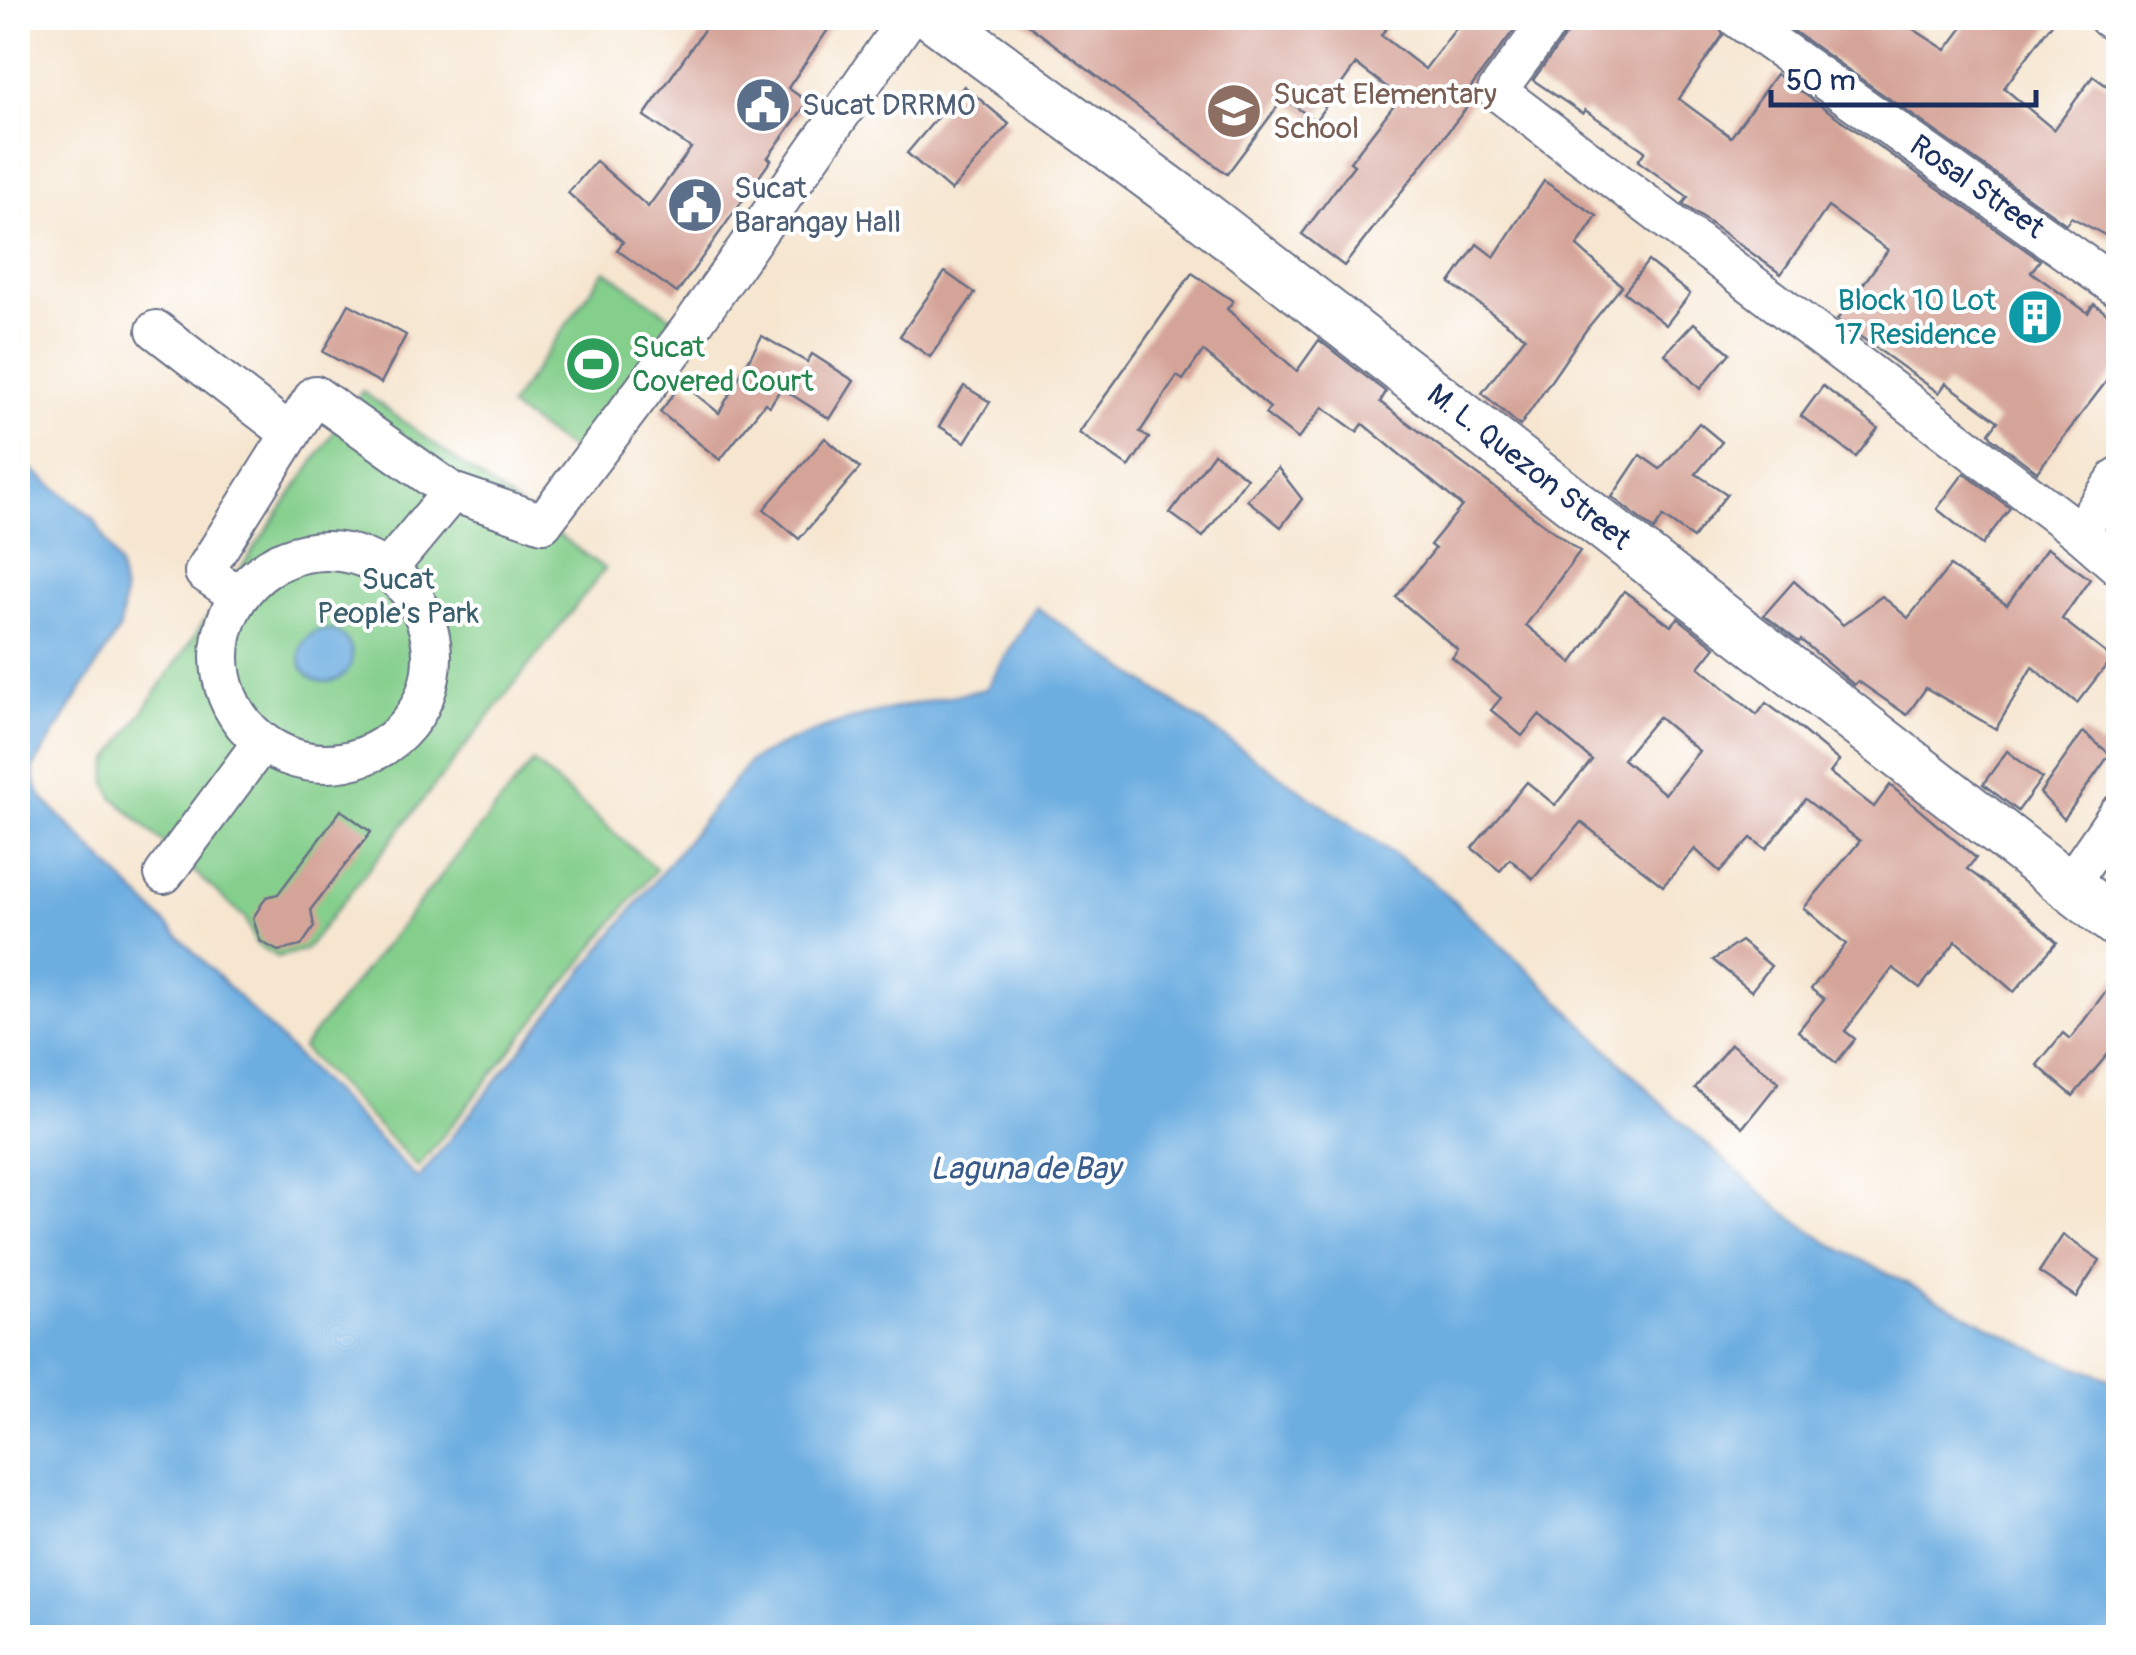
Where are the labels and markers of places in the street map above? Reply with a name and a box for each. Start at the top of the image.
public building icon: Sucat DRRMO [733,75,793,135]
place label: Sucat Elementary School [1273,76,1497,147]
school or university icon: Sucat Elementary School [1204,81,1264,141]
place label: Sucat DRRMO [802,87,976,124]
place label: Sucat Barangay Hall [734,170,901,241]
public building icon: Sucat Barangay Hall [665,175,725,235]
place label: Block 10 Lot 17 Residence [1835,282,1997,353]
building icon: Block 10 Lot 17 Residence [2005,287,2065,347]
place label: Sucat Covered Court [632,329,814,400]
sports icon: Sucat Covered Court [563,334,623,394]

